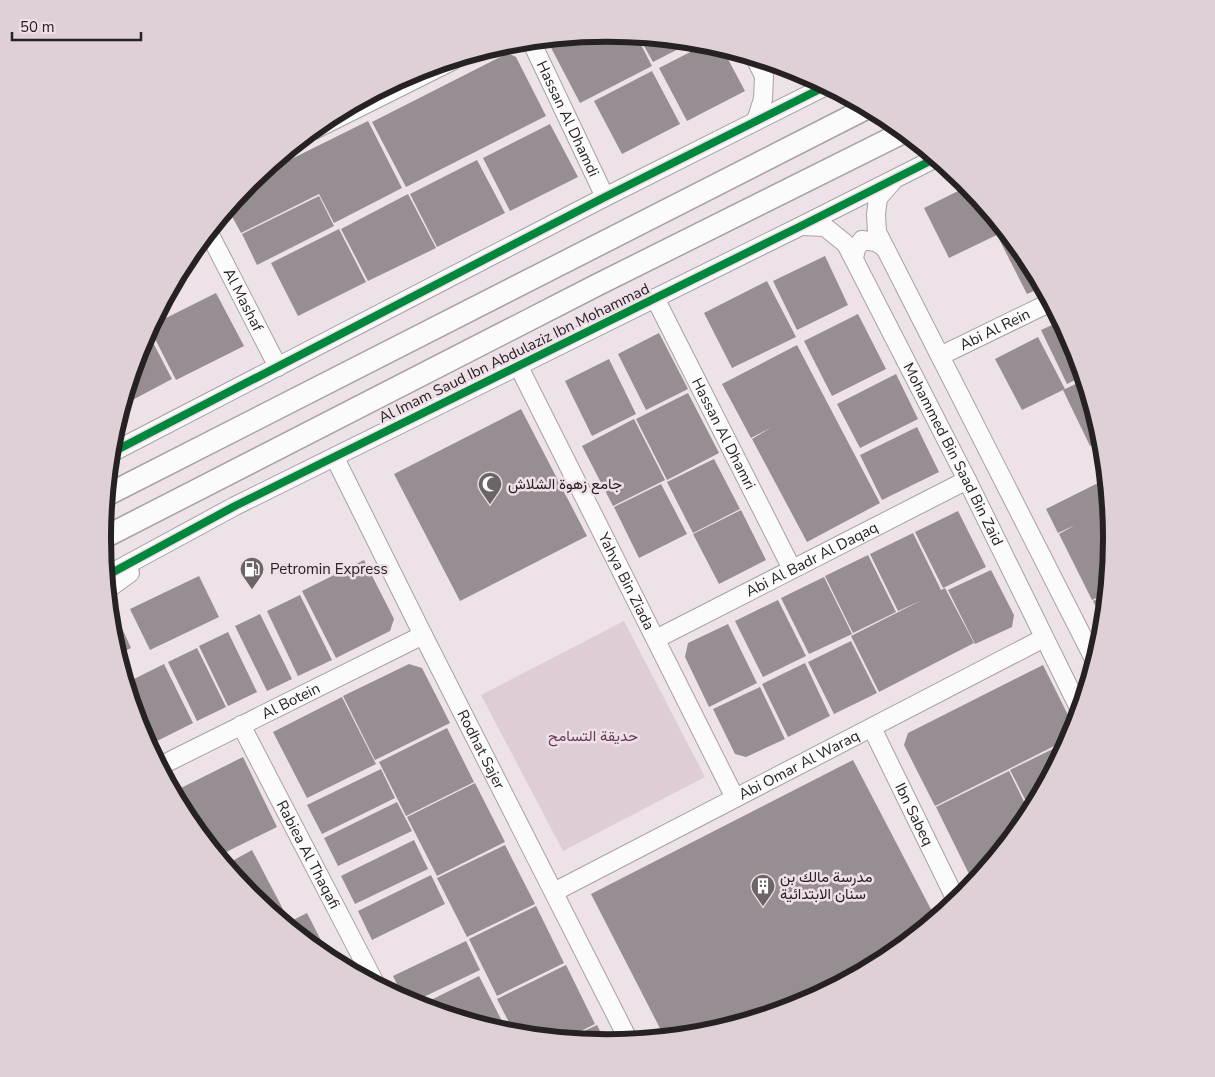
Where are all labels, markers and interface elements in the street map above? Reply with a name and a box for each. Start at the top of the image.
scale bar [12,10,141,42]
text: 50 m [20,17,55,37]
street label: Hassan Al Dhamdi [532,57,604,180]
street label: Al Mashaf [219,265,268,336]
street label: Al Imam Saud Ibn Abdulaziz Ibn Mohammad [375,278,653,428]
street label: Abi Al Rein [956,304,1033,355]
street label: Mohammed Bin Saad Bin Zaid [899,359,1008,549]
street label: Hassan Al Dhamri [687,374,760,493]
mosque icon: جامع زهوة الشلاش [477,471,503,505]
place label: جامع زهوة الشلاش [508,474,622,495]
street label: Abi Al Badr Al Daqaq [742,517,881,602]
street label: Yahya Bin Ziada [593,528,659,633]
fuel station icon: Petromin Express [239,556,265,590]
place label: Petromin Express [270,559,388,579]
street label: Al Botein [258,678,323,724]
street label: Rodhat Sajer [453,706,510,793]
street label: Abi Omar Al Waraq [735,725,863,805]
park label: حديقة التسامح [548,726,638,747]
street label: Ibn Sabeq [890,779,938,849]
street label: Rabiea Al Thaqafi [272,797,345,912]
place label: مدرسة مالك بن سنان الابتدائية [780,867,872,904]
building icon: مدرسة مالك بن سنان الابتدائية [750,873,776,907]

